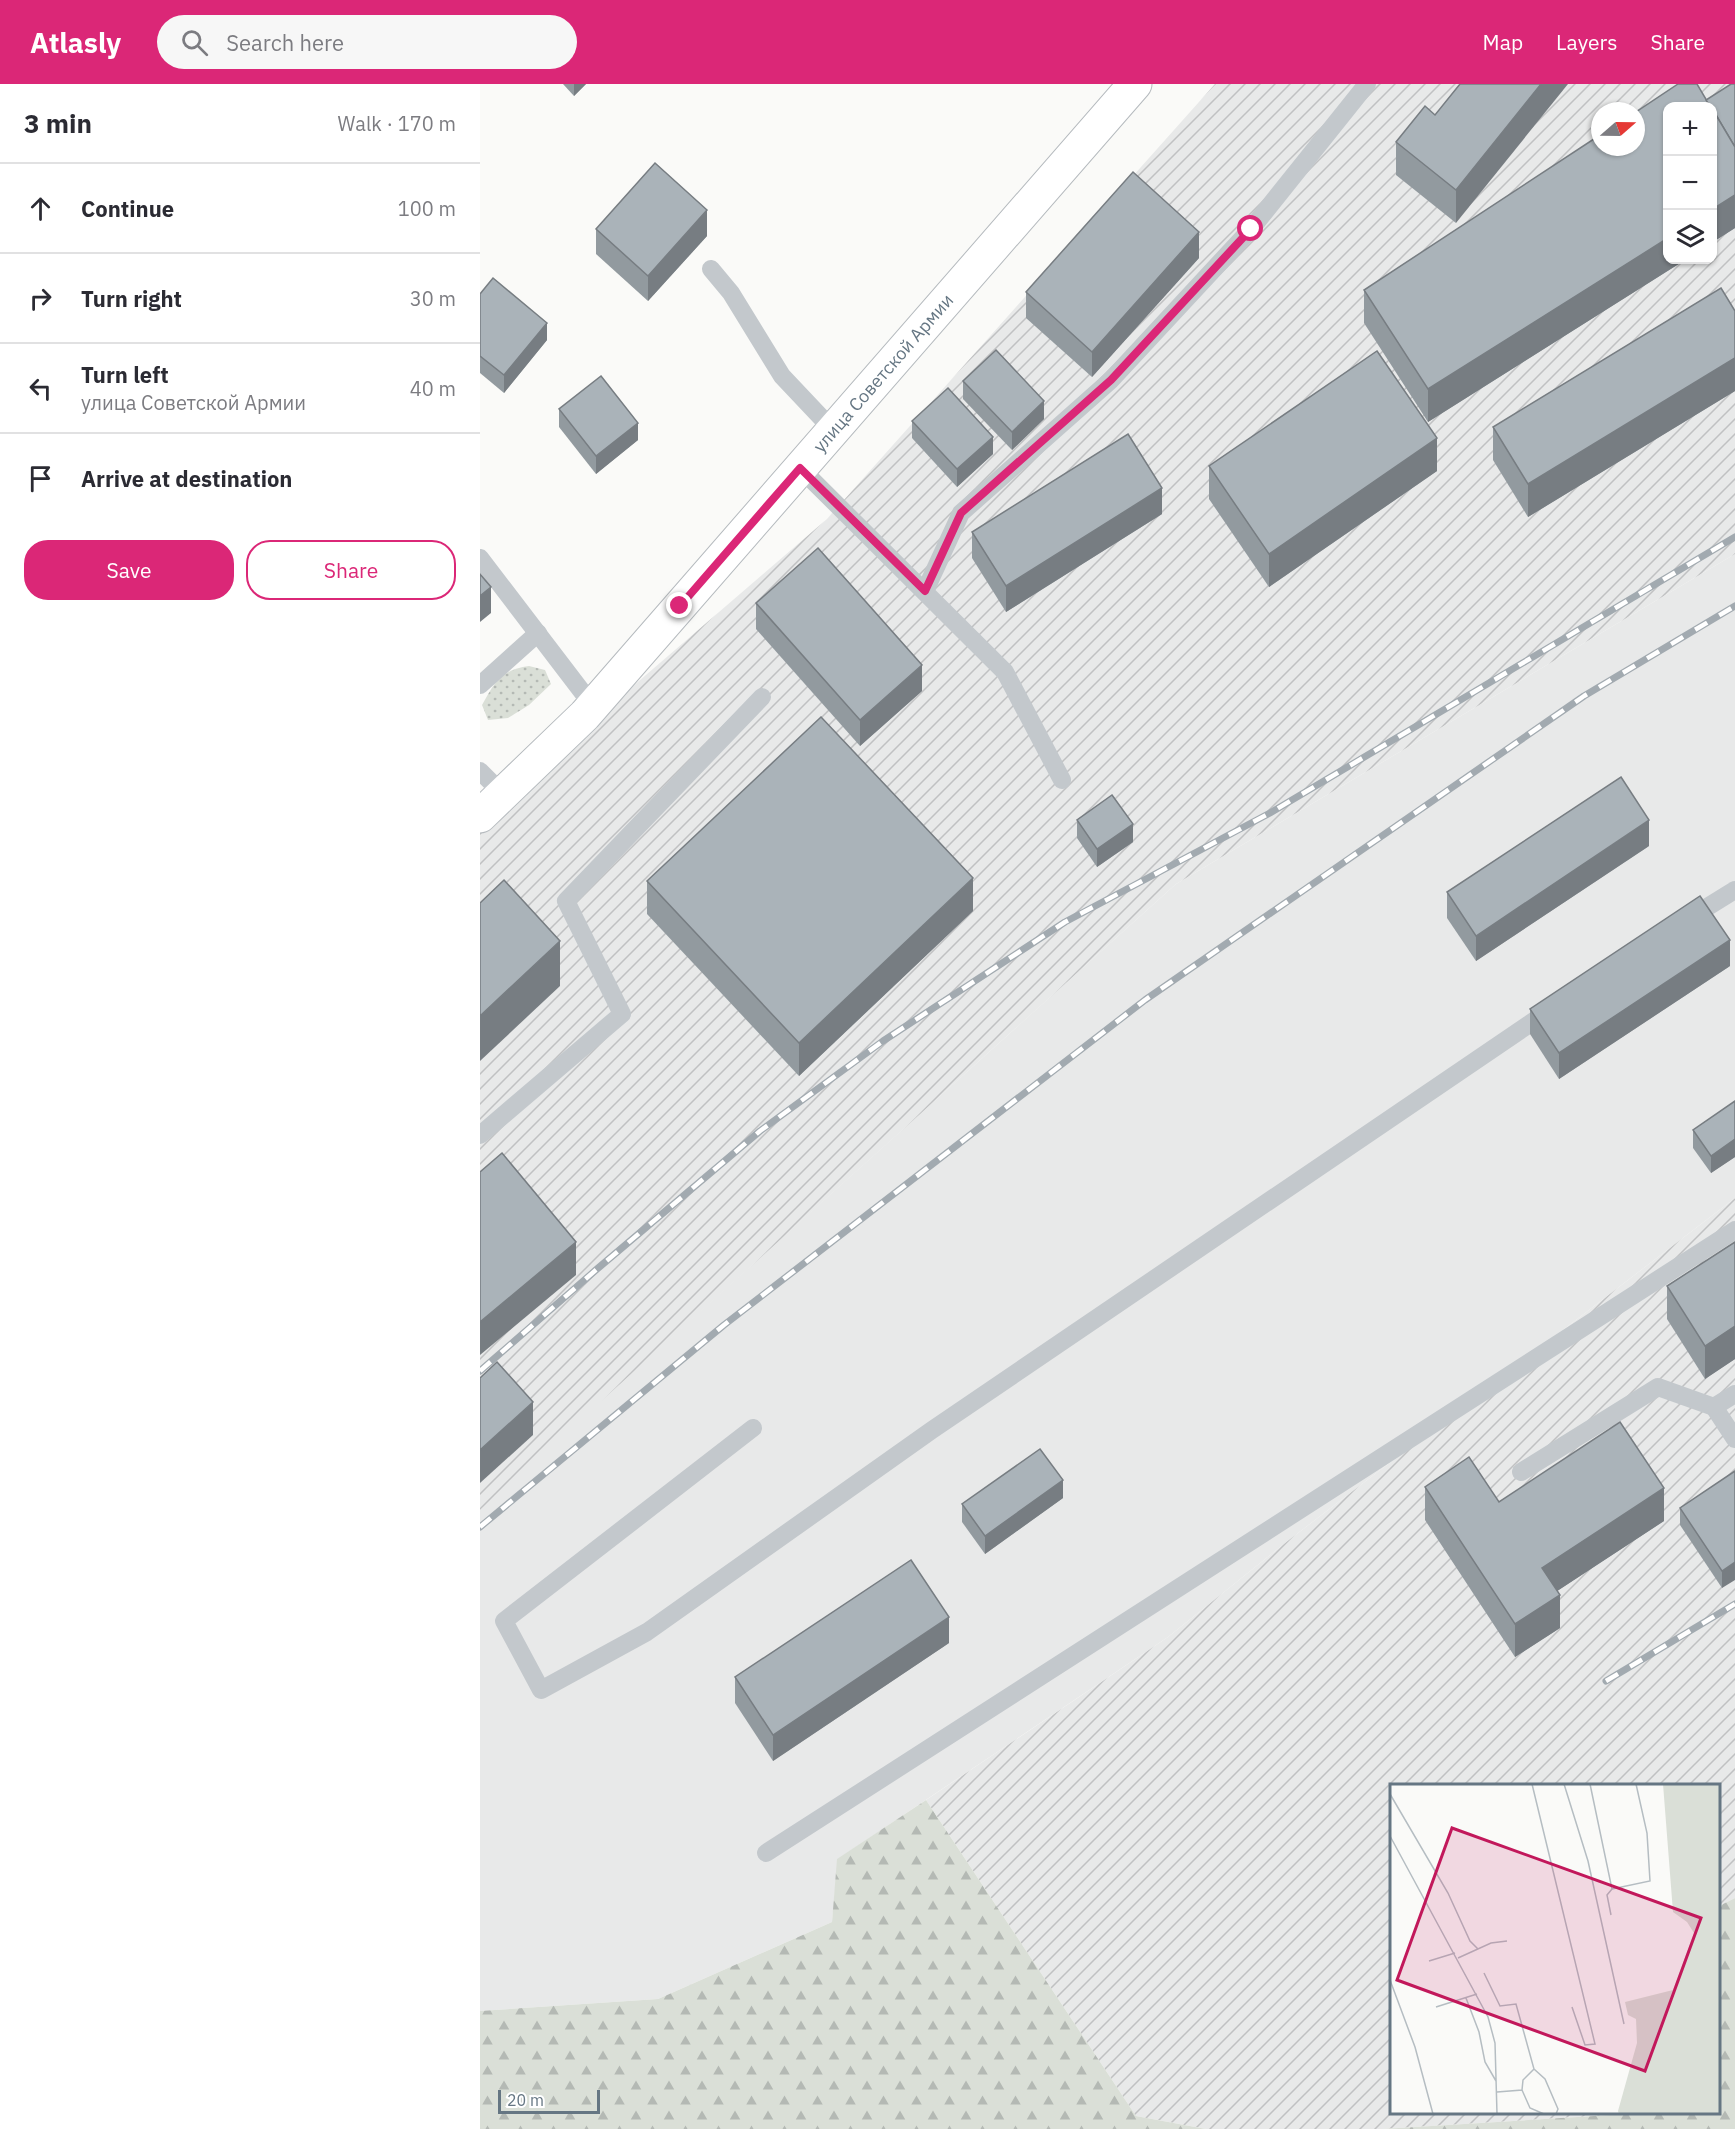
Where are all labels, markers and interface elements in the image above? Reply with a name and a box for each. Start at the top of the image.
search box [157,15,577,69]
text: Atlasly [30,24,121,61]
icon: search [178,26,211,59]
text: Search here [226,28,344,57]
text: Map [1483,28,1523,56]
text: Layers [1556,28,1618,56]
text: Share [1651,28,1705,56]
north arrow [1591,102,1645,156]
map controls [1663,102,1717,264]
button: + [1663,102,1717,156]
text: 3 min [24,106,92,140]
text: Walk · 170 m [338,110,456,137]
button: − [1663,156,1717,210]
icon: ahead [24,192,57,225]
text: Continue [81,194,174,223]
text: 100 m [398,195,456,222]
button: layers [1663,210,1717,264]
route start [1237,215,1263,241]
icon: right [24,282,57,315]
text: Turn right [81,284,182,313]
text: 30 m [410,285,456,312]
street label: улица Советской Армии [808,289,958,457]
text: Turn left [81,360,169,389]
icon: left [24,372,57,405]
text: 40 m [410,375,456,402]
text: улица Советской Армии [81,389,306,416]
icon: arrive [24,462,57,495]
text: Arrive at destination [81,464,292,493]
button: Save [24,540,234,600]
button: Share [246,540,456,600]
route end [666,592,692,618]
inset map [1390,1784,1720,2114]
scale bar [498,2087,600,2114]
text: 20 m [507,2090,544,2110]

